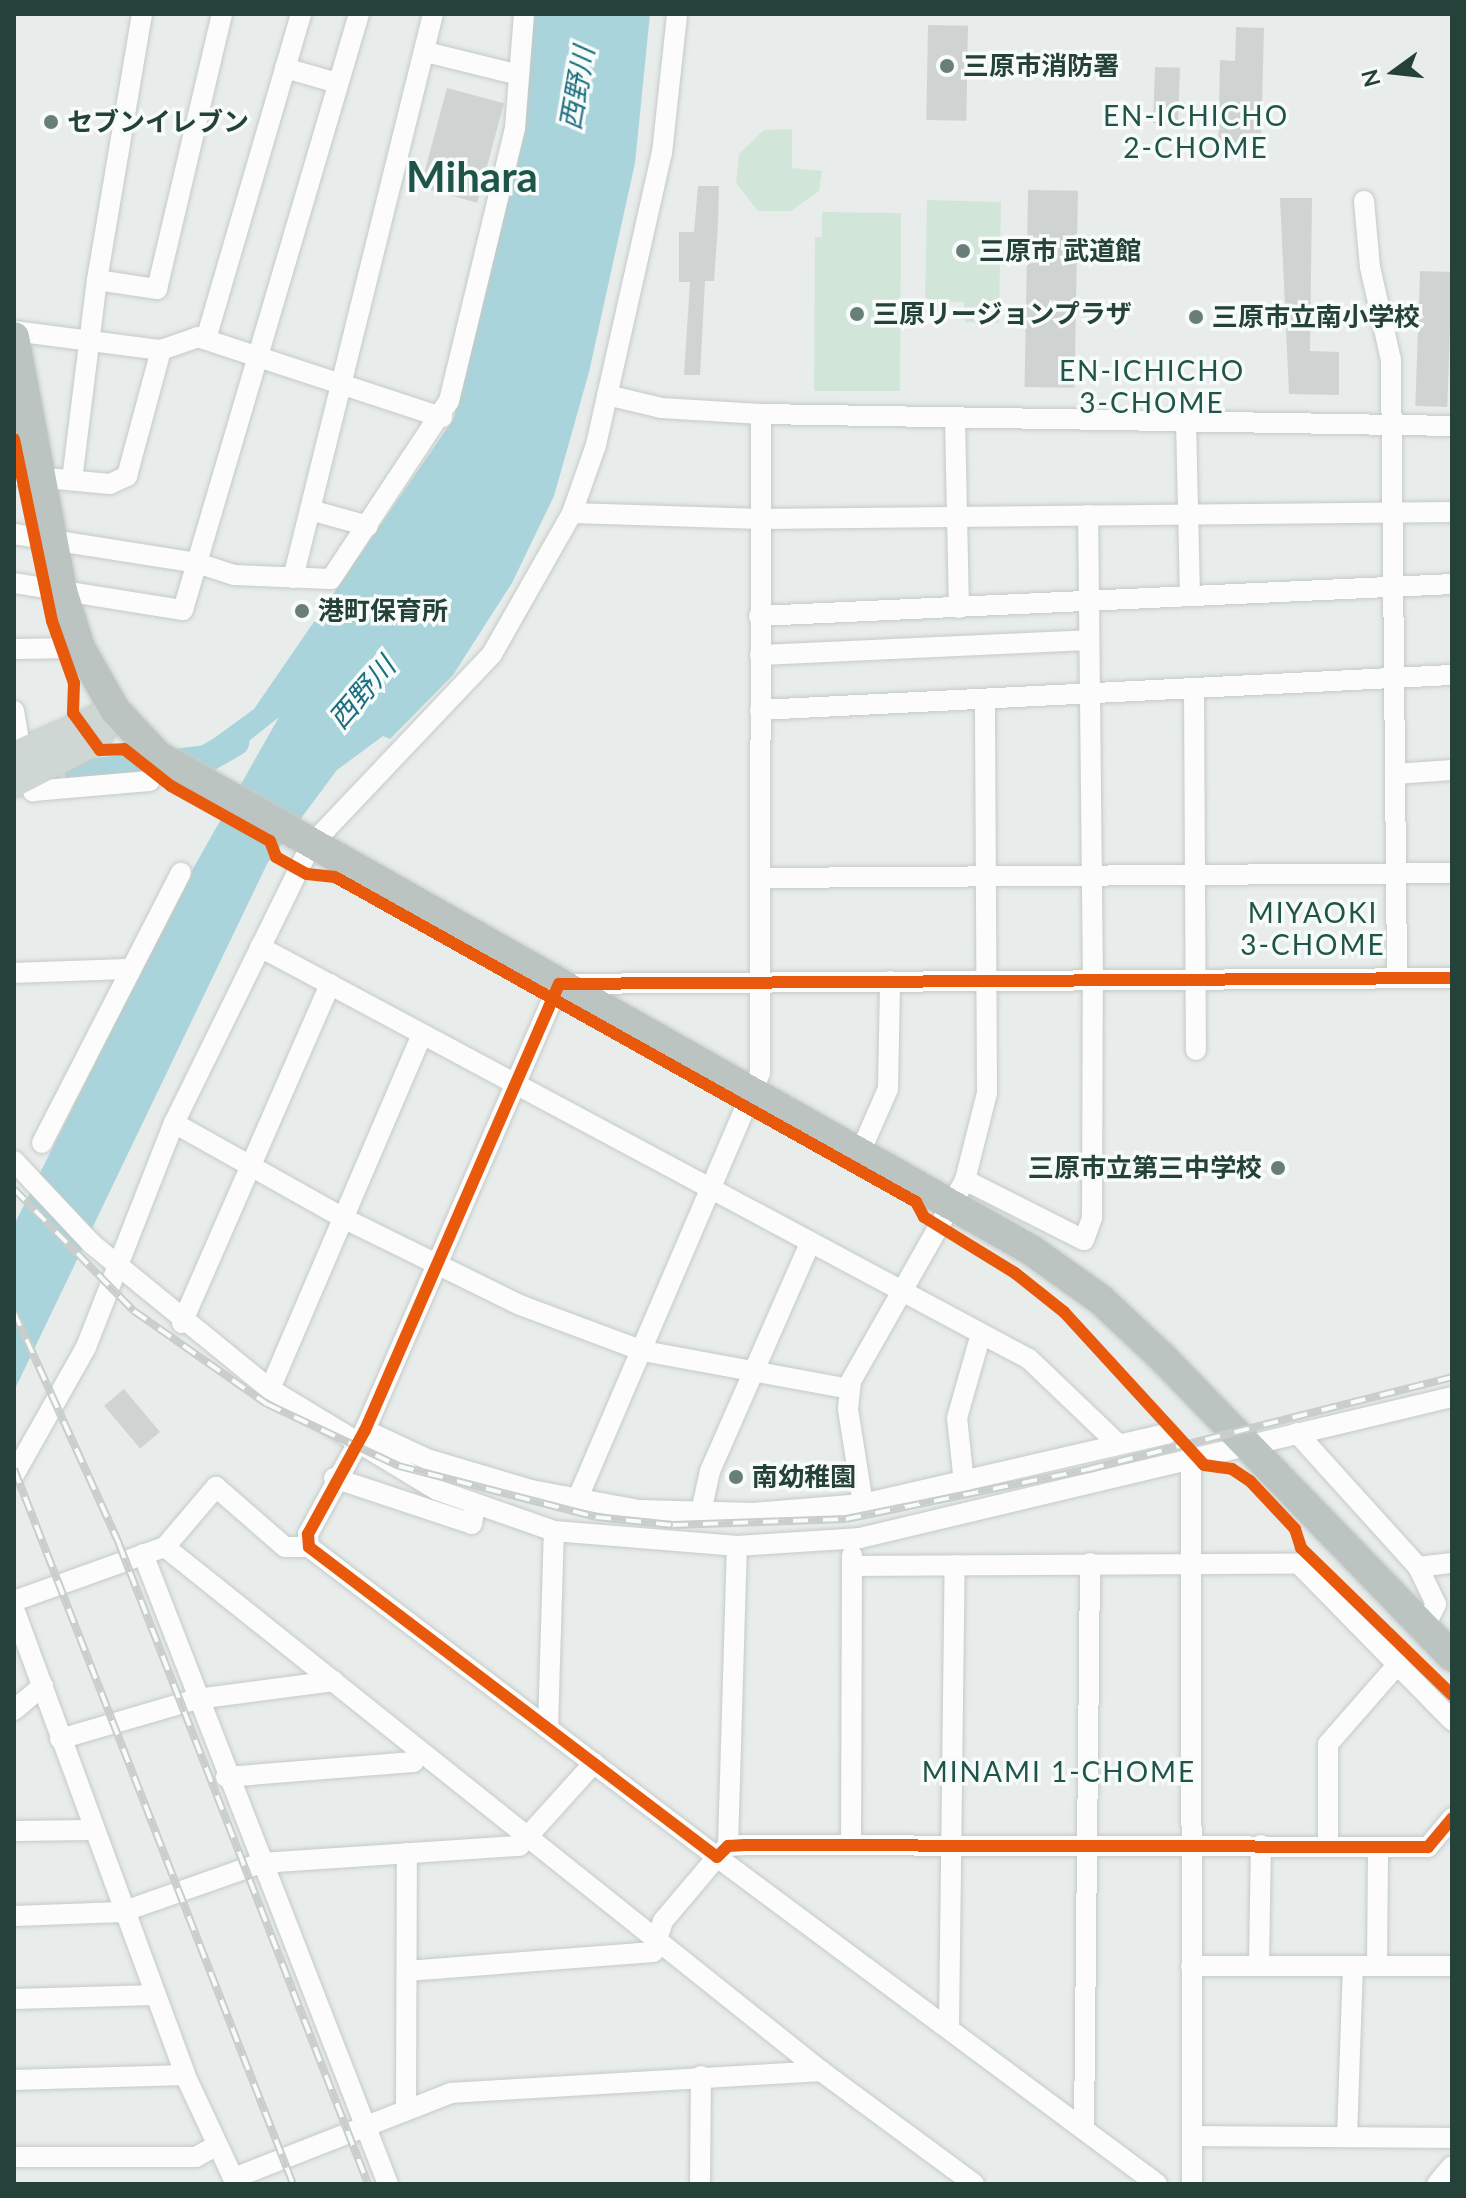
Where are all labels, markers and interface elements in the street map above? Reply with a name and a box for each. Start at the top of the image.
north arrow [1354,32,1434,112]
water label: 西野川 [552,44,600,132]
place label: 三原市消防署 [963,50,1119,82]
marker: 三原市消防署 [938,57,956,75]
text: N [1355,67,1386,90]
district label: EN-ICHICHO 2-CHOME [1103,98,1289,164]
place label: セブンイレブン [67,106,249,138]
marker: セブンイレブン [42,113,60,131]
district label: Mihara [406,151,538,201]
place label: 三原市 武道館 [979,235,1141,267]
marker: 三原市 武道館 [954,242,972,260]
place label: 三原リージョンプラザ [873,298,1133,330]
place label: 三原市立南小学校 [1212,301,1420,333]
marker: 三原リージョンプラザ [848,305,866,323]
marker: 三原市立南小学校 [1187,308,1205,326]
district label: EN-ICHICHO 3-CHOME [1059,353,1245,419]
place label: 港町保育所 [318,595,448,627]
marker: 港町保育所 [293,602,311,620]
water label: 西野川 [321,649,401,735]
district label: MIYAOKI 3-CHOME [1240,895,1386,961]
place label: 三原市立第三中学校 [1028,1152,1262,1184]
marker: 三原市立第三中学校 [1269,1159,1287,1177]
place label: 南幼稚園 [752,1461,856,1493]
marker: 南幼稚園 [727,1468,745,1486]
district label: MINAMI 1-CHOME [922,1754,1196,1788]

